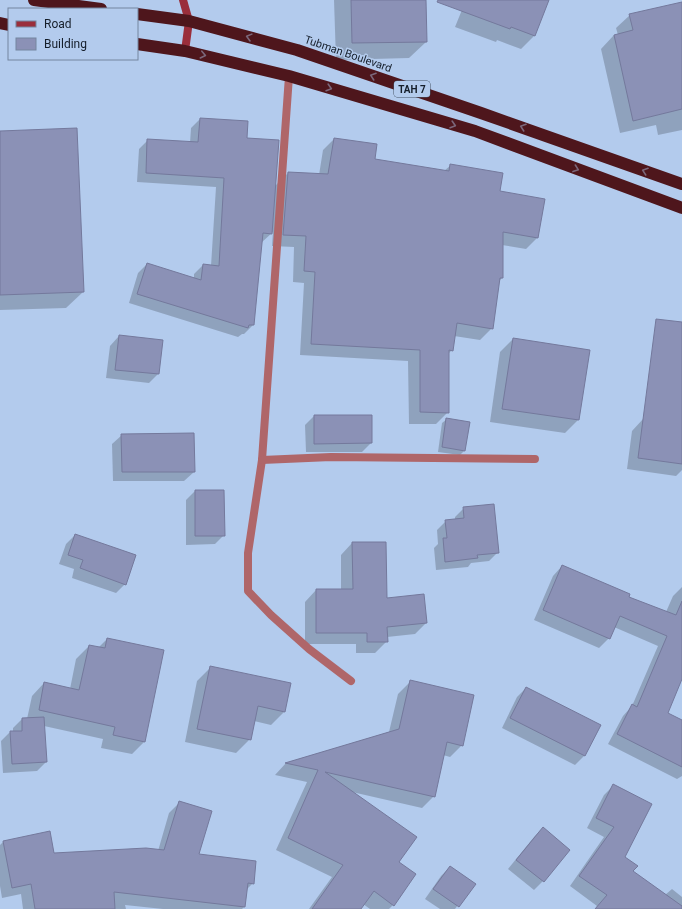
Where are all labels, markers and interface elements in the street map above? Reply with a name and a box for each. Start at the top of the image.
legend [8,8,138,60]
text: Road [44,17,72,31]
one-way arrow [246,33,253,42]
street label: Tubman Boulevard [303,33,393,75]
text: Building [44,37,87,51]
one-way arrow [200,51,206,59]
one-way arrow [370,72,377,81]
road number: TAH 7 [394,81,430,97]
one-way arrow [325,83,332,92]
one-way arrow [450,120,457,129]
one-way arrow [519,124,526,132]
one-way arrow [572,164,579,172]
one-way arrow [642,167,649,175]

